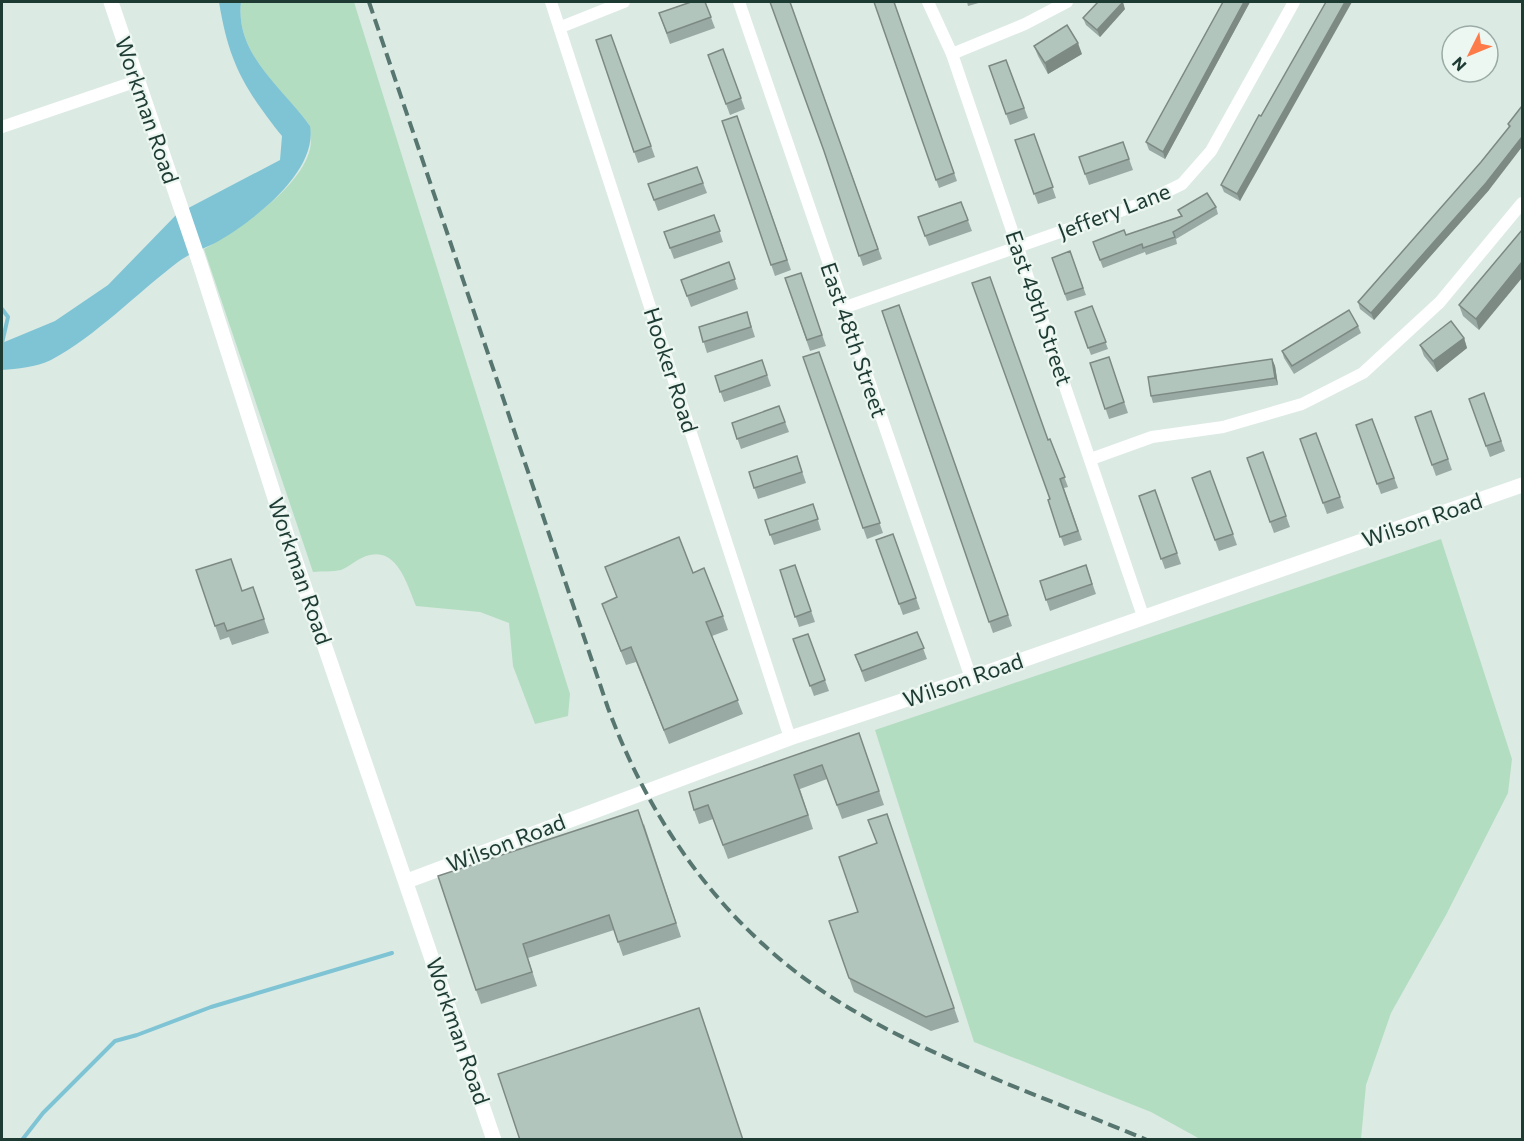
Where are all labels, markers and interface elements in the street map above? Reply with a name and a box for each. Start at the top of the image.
north arrow [1440,24,1500,84]
street label: Workman Road [110,33,185,187]
text: N [1448,54,1470,75]
street label: Jeffery Lane [1054,177,1174,244]
street label: East 49th Street [1000,227,1079,389]
street label: East 48th Street [815,259,894,421]
street label: Hooker Road [639,304,704,436]
street label: Wilson Road [1358,486,1485,553]
street label: Workman Road [263,494,338,648]
street label: Wilson Road [899,646,1026,713]
street label: Wilson Road [443,808,569,878]
street label: Workman Road [421,954,496,1108]

